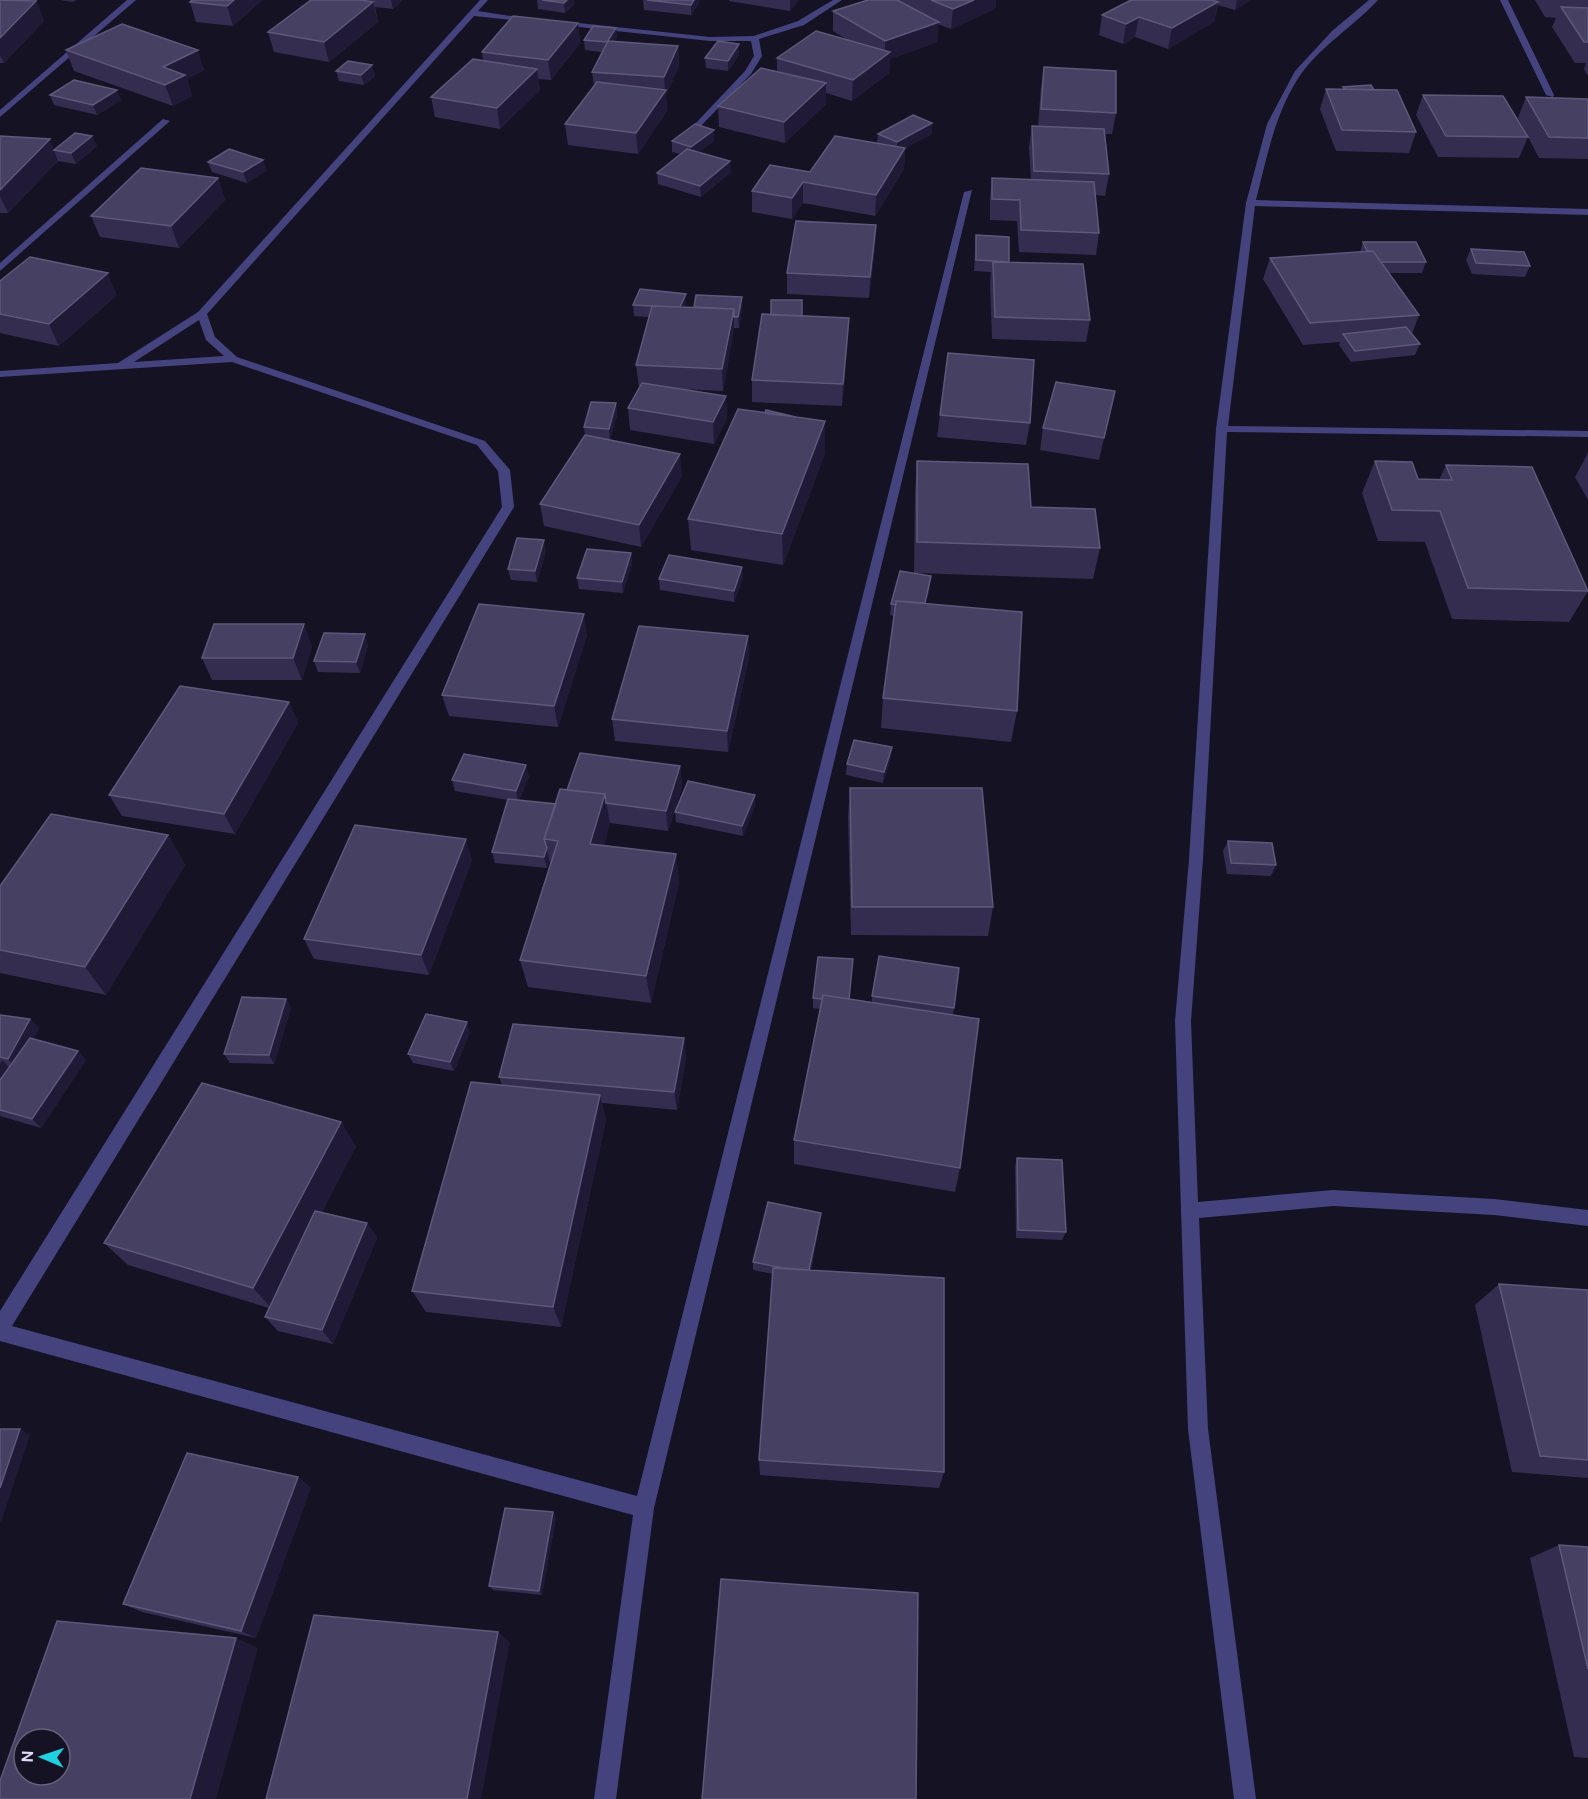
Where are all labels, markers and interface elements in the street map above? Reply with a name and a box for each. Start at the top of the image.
north arrow [12,1727,72,1787]
text: N [17,1750,38,1763]

